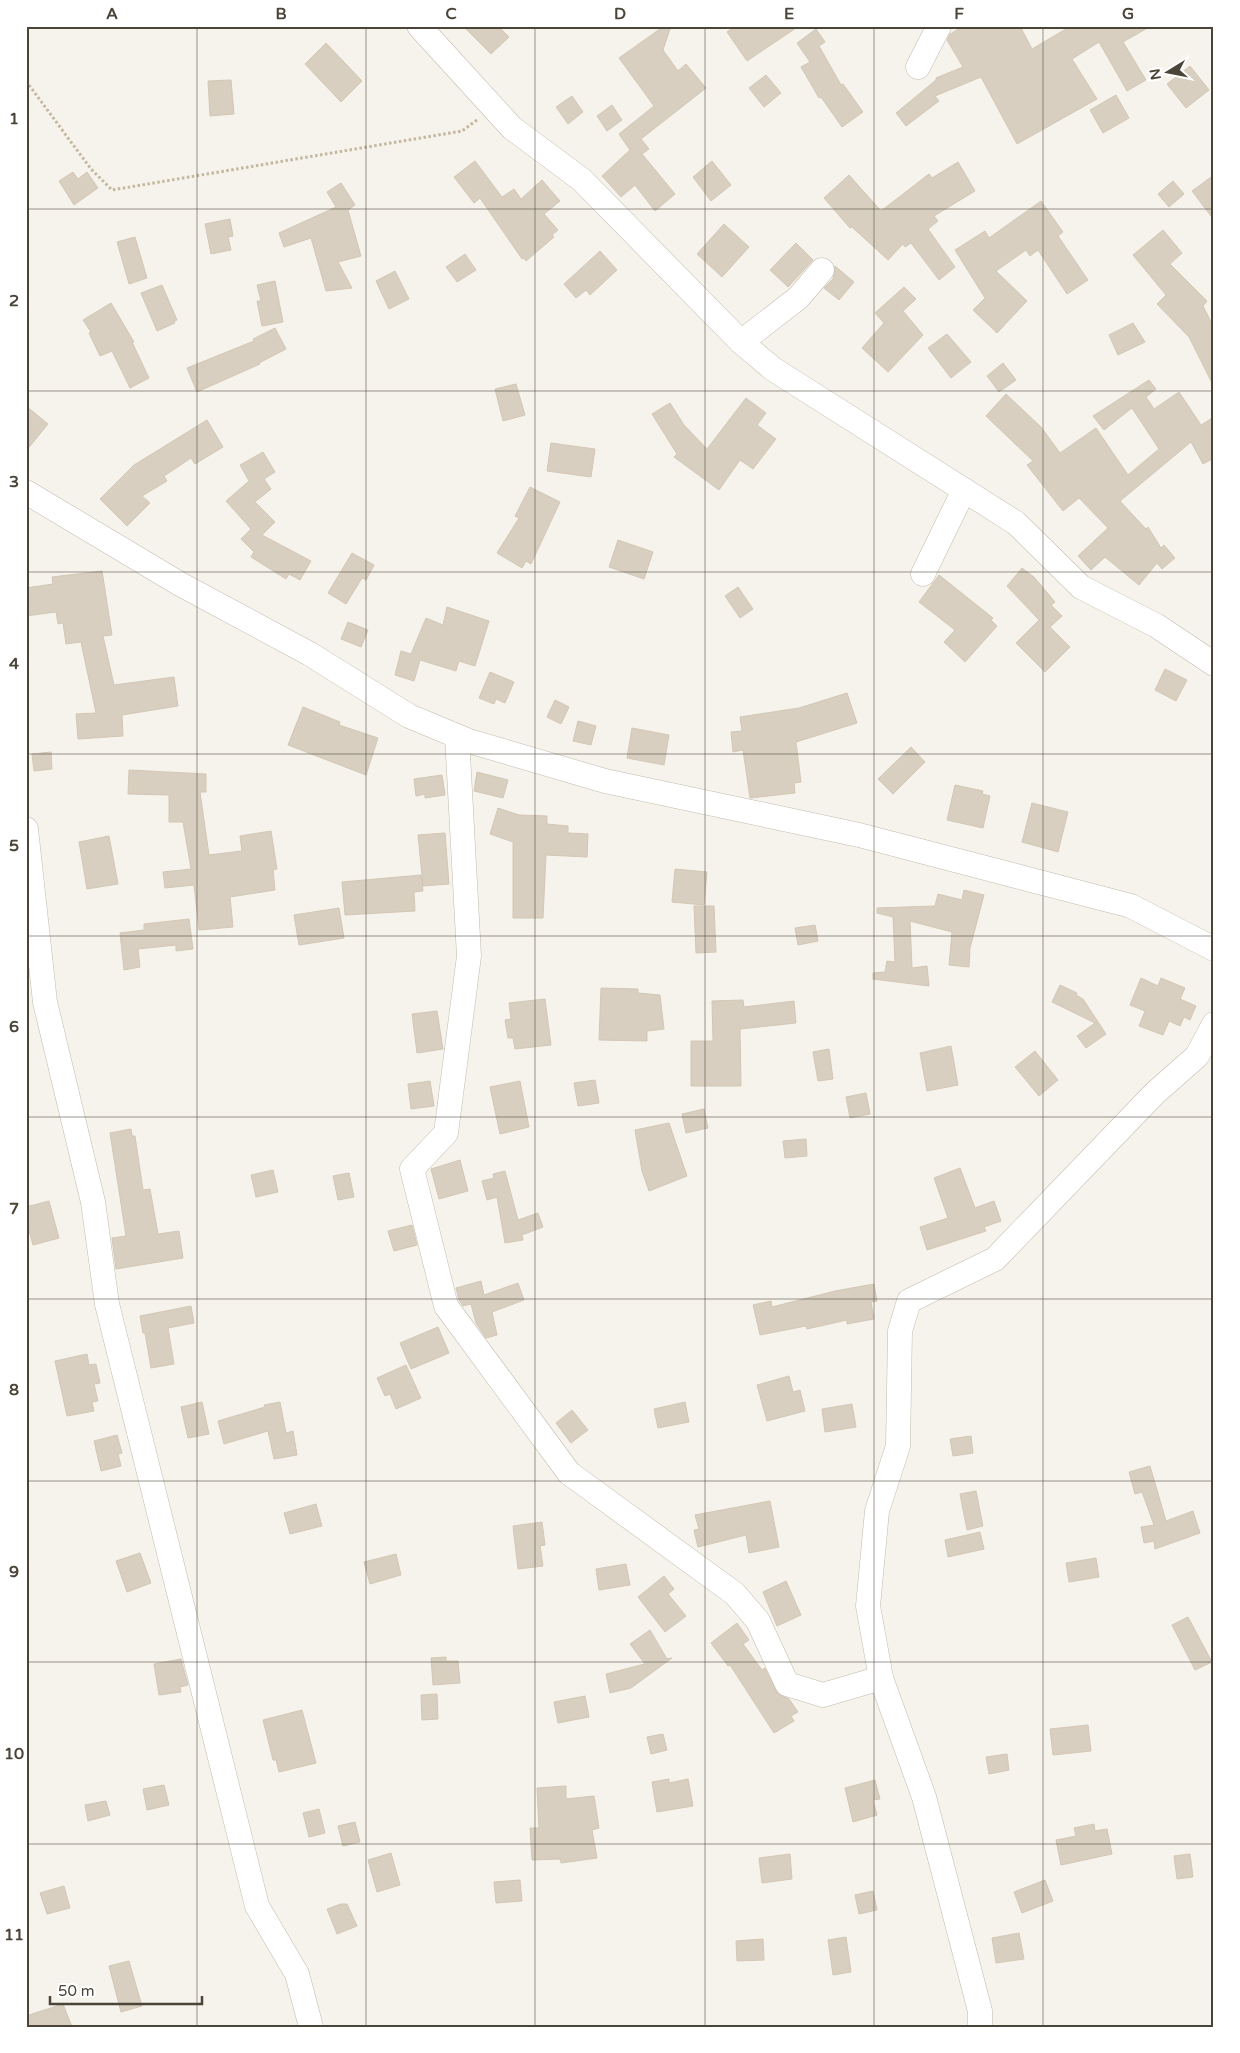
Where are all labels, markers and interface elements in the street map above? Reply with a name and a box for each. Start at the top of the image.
text: A [106,4,118,24]
text: B [275,4,287,24]
text: C [445,4,457,24]
text: D [614,4,626,24]
text: E [784,4,794,24]
text: F [954,4,964,24]
text: G [1122,4,1134,24]
north arrow [1142,48,1192,98]
text: N [1146,67,1165,81]
text: 1 [9,109,19,129]
text: 2 [9,291,19,311]
text: 3 [9,472,19,492]
text: 4 [9,654,19,674]
text: 5 [9,836,19,856]
text: 6 [9,1017,19,1037]
text: 7 [9,1199,19,1219]
text: 8 [9,1380,19,1400]
text: 9 [9,1562,19,1582]
text: 10 [4,1744,24,1764]
text: 11 [4,1925,24,1945]
scale bar [50,1973,202,2005]
text: 50 m [58,1982,95,2000]

